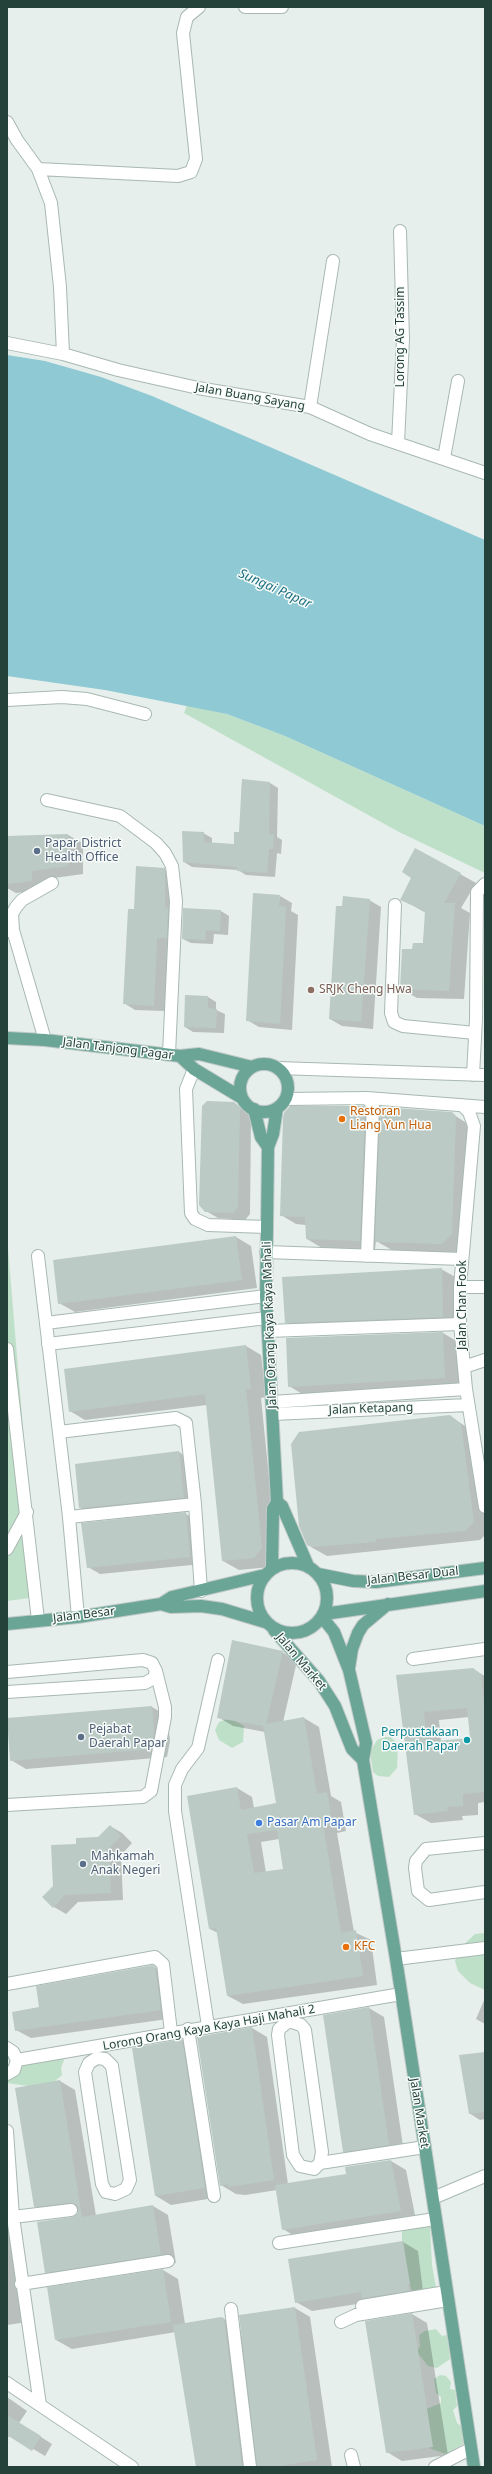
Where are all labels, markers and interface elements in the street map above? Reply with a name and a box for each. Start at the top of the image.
street label: Lorong AG Tassim [394,287,408,387]
street label: Jalan Buang Sayang [194,380,306,414]
water label: Sungai Papar [236,566,314,612]
place label: Papar District Health Office [45,837,121,865]
marker: Papar District Health Office [32,846,42,856]
place label: SRJK Cheng Hwa [319,983,412,997]
marker: SRJK Cheng Hwa [306,985,316,995]
street label: Jalan Tanjong Pagar [62,1035,174,1063]
place label: Restoran Liang Yun Hua [350,1105,431,1133]
marker: Restoran Liang Yun Hua [337,1114,347,1124]
street label: Jalan Orang Kaya Kaya Mahali [260,1241,280,1409]
street label: Jalan Chan Fook [456,1260,470,1350]
street label: Jalan Ketapang [329,1400,413,1418]
street label: Jalan Besar Dual [367,1564,459,1588]
street label: Jalan Besar [52,1604,116,1626]
street label: Jalan Market [273,1630,329,1694]
place label: Pejabat Daerah Papar [89,1723,166,1751]
place label: Perpustakaan Daerah Papar [381,1726,459,1754]
marker: Pejabat Daerah Papar [76,1732,86,1742]
marker: Perpustakaan Daerah Papar [462,1735,472,1745]
place label: Pasar Am Papar [267,1816,357,1830]
marker: Pasar Am Papar [254,1818,264,1828]
place label: Mahkamah Anak Negeri [91,1850,160,1878]
marker: Mahkamah Anak Negeri [78,1859,88,1869]
place label: KFC [354,1940,375,1954]
marker: KFC [341,1942,351,1952]
street label: Lorong Orang Kaya Kaya Haji Mahali 2 [102,2002,316,2054]
street label: Jalan Market [406,2077,432,2149]

